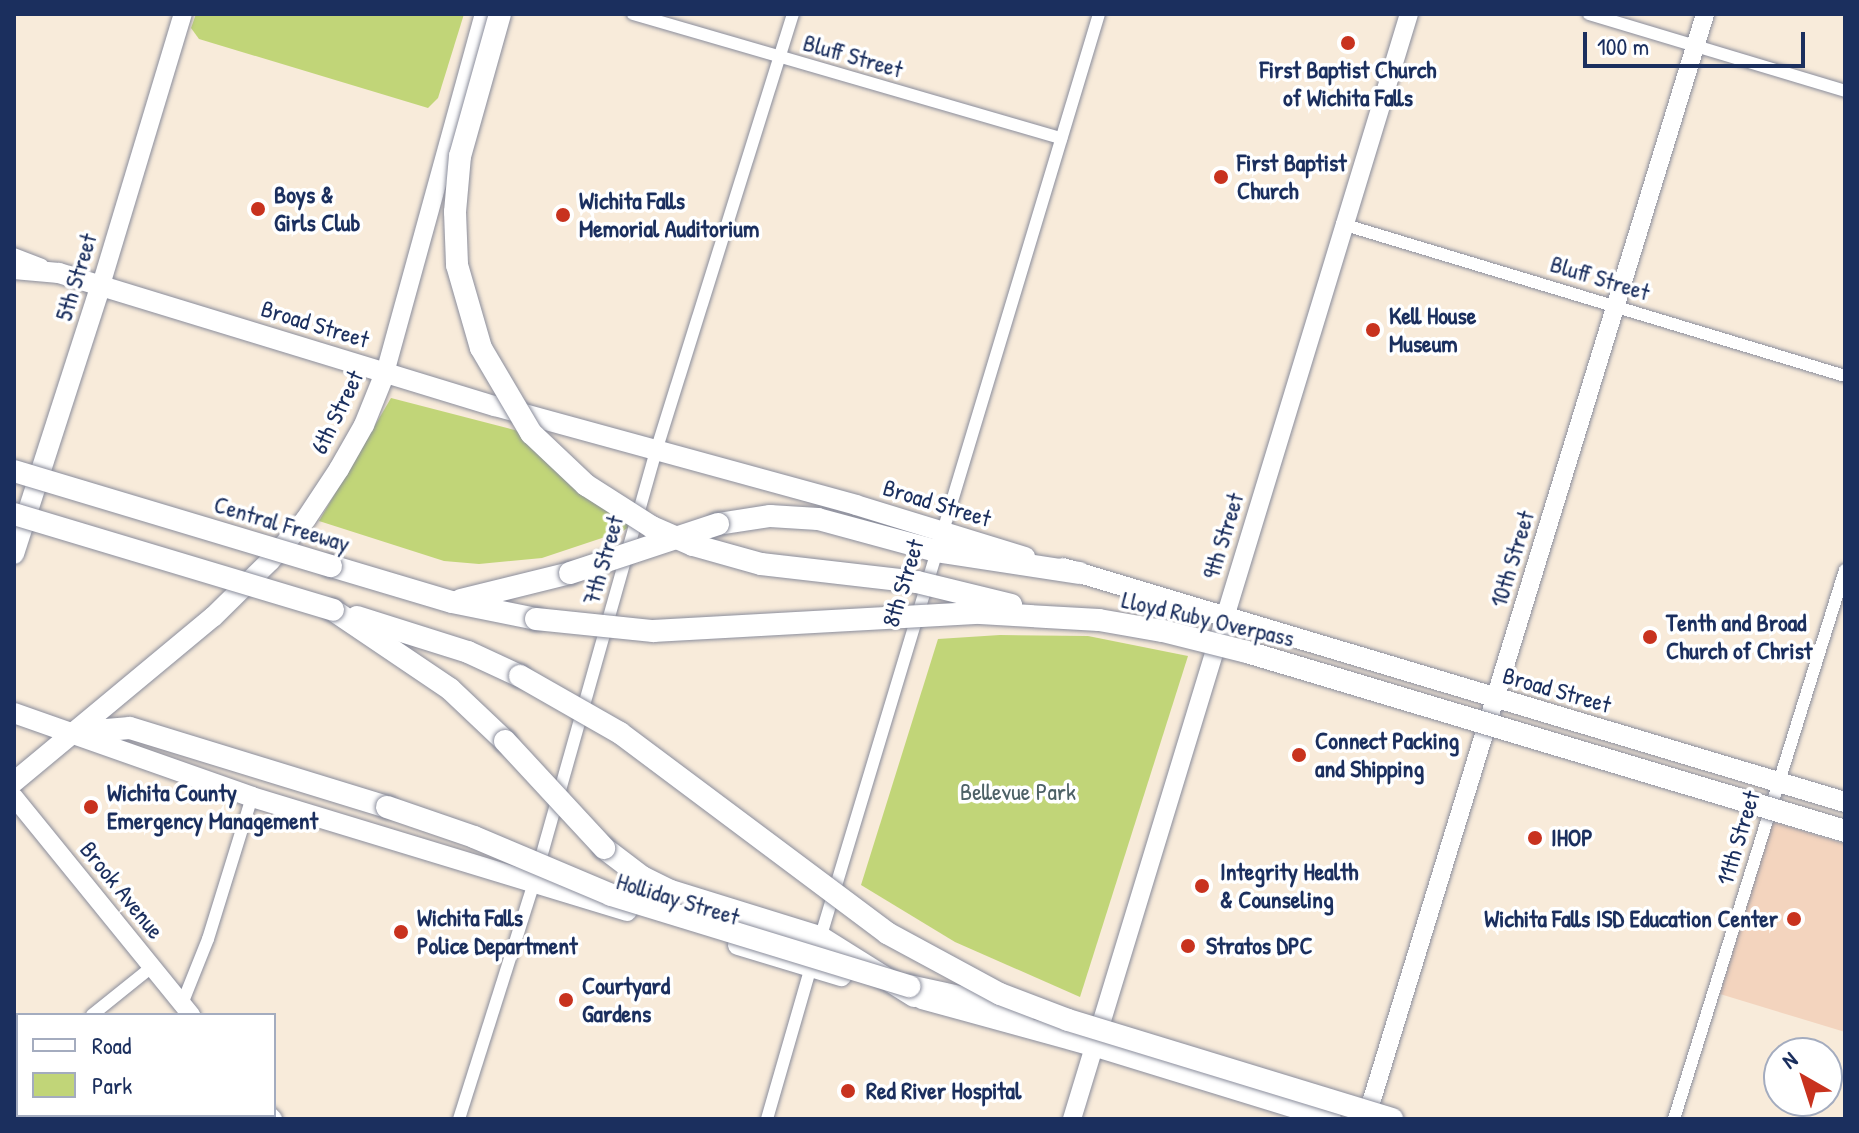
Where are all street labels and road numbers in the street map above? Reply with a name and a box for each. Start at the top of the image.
street label: Bluff Street [800,28,906,84]
street label: 5th Street [49,230,103,324]
street label: Bluff Street [1547,249,1653,307]
street label: Broad Street [258,294,372,354]
street label: 6th Street [304,366,370,458]
street label: Broad Street [880,473,994,533]
street label: 9th Street [1196,489,1250,583]
street label: Central Freeway [211,490,353,558]
street label: 10th Street [1484,507,1540,611]
street label: 7th Street [577,512,629,608]
street label: 8th Street [876,536,930,630]
street label: Lloyd Ruby Overpass [1119,585,1297,653]
street label: Broad Street [1500,661,1614,719]
street label: 11th Street [1710,787,1766,889]
street label: Brook Avenue [74,835,170,945]
street label: Holliday Street [613,867,743,931]

